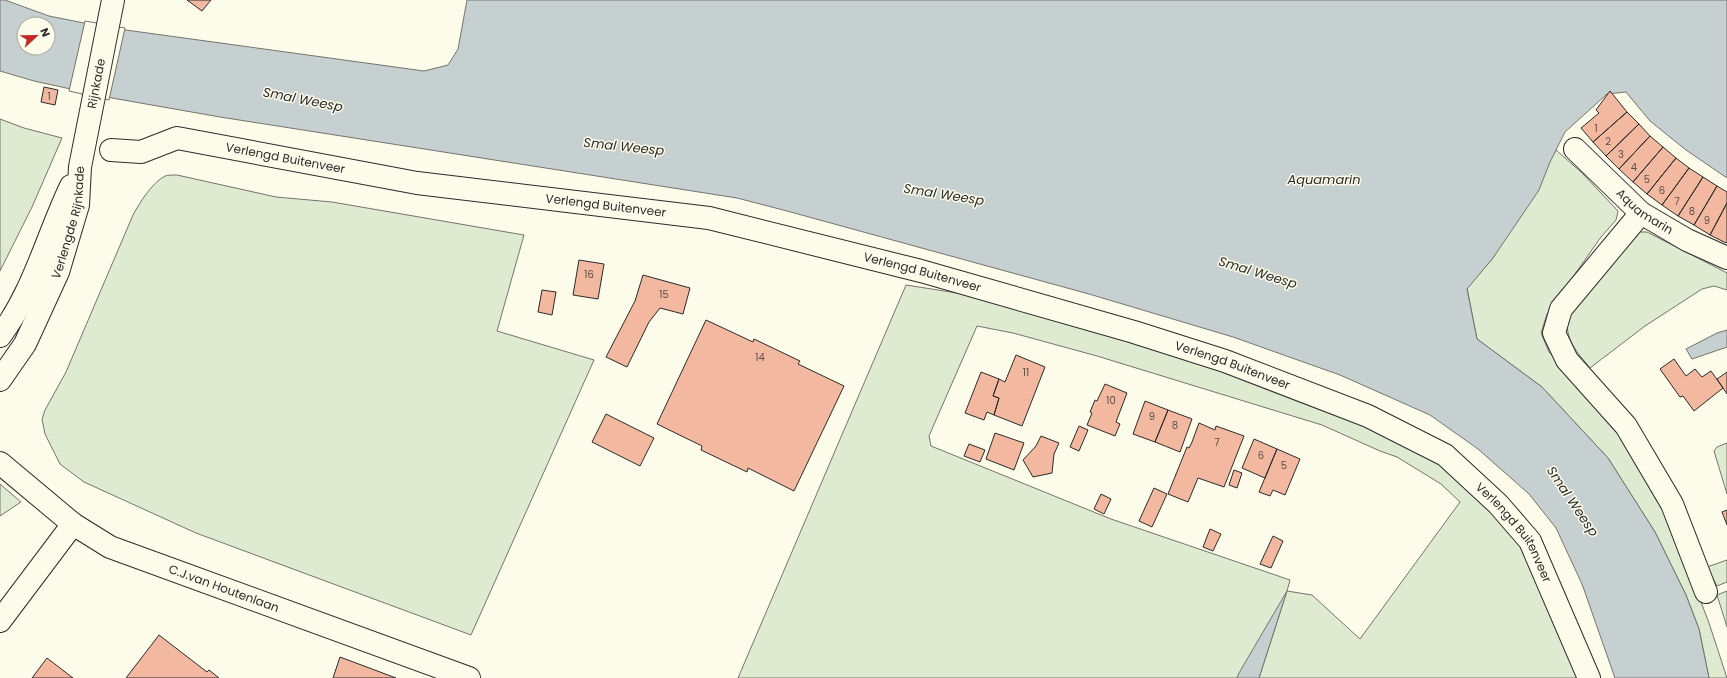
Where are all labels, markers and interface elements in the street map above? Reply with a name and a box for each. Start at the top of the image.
north arrow [16,16,56,56]
text: N [36,25,54,39]
street label: Rijnkade [83,57,109,110]
water label: Smal Weesp [261,82,345,117]
house number: 1 [47,89,51,104]
house number: 1 [1594,121,1598,136]
water label: Smal Weesp [583,133,666,160]
house number: 2 [1605,134,1611,149]
street label: Verlengd Buitenveer [224,138,347,177]
house number: 3 [1618,147,1624,162]
house number: 4 [1631,160,1637,175]
street label: Verlengde Rijnkade [47,166,88,282]
water label: Aquamarin [1286,170,1361,189]
house number: 5 [1644,172,1650,187]
water label: Smal Weesp [902,179,986,210]
house number: 6 [1659,183,1665,198]
street label: Aquamarin [1613,184,1677,238]
street label: Verlengd Buitenveer [545,189,668,221]
house number: 7 [1674,194,1680,209]
house number: 8 [1689,204,1695,219]
house number: 9 [1704,213,1710,228]
street label: Verlengd Buitenveer [862,248,984,296]
water label: Smal Weesp [1216,252,1300,293]
house number: 16 [584,267,594,282]
house number: 15 [659,287,669,302]
street label: Verlengd Buitenveer [1173,337,1293,393]
house number: 14 [755,350,765,365]
house number: 11 [1023,365,1029,380]
house number: 10 [1106,393,1116,408]
house number: 9 [1149,409,1155,424]
house number: 8 [1172,418,1178,433]
house number: 7 [1214,435,1220,450]
house number: 6 [1258,448,1264,463]
house number: 5 [1281,458,1287,473]
water label: Smal Weesp [1542,462,1603,540]
street label: Verlengd Buitenveer [1472,478,1556,585]
street label: C.J.van Houtenlaan [166,560,282,616]

